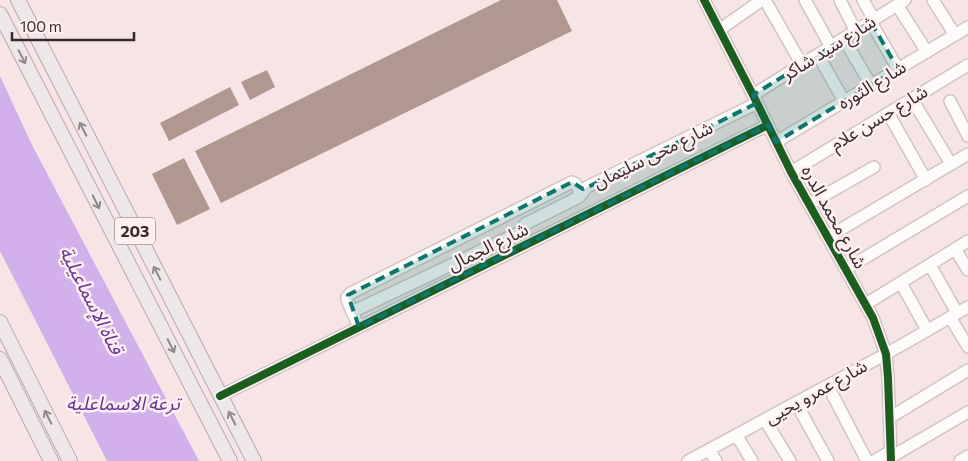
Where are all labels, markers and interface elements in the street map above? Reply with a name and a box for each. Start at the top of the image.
scale bar [12,10,135,42]
street label: شارع سيد شاكر [777,10,881,89]
text: 100 m [20,17,62,35]
one-way arrow [18,49,27,64]
street label: شارع الثوره [833,55,912,117]
street label: شارع حسن علام [826,79,933,158]
street label: شارع محى سليمان [589,116,718,196]
one-way arrow [78,122,87,137]
street label: شارع محمد الدره [794,161,872,274]
one-way arrow [92,194,101,209]
street label: شارع الجمال [444,217,533,279]
road number: 203 [115,218,155,245]
water label: قناة الإسماعيلية [54,242,130,360]
one-way arrow [152,266,162,281]
one-way arrow [167,338,176,353]
street label: شارع عمرو يحيى [761,354,872,432]
water label: ترعة الاسماعلية [66,391,182,415]
one-way arrow [43,410,53,425]
one-way arrow [227,411,236,426]

